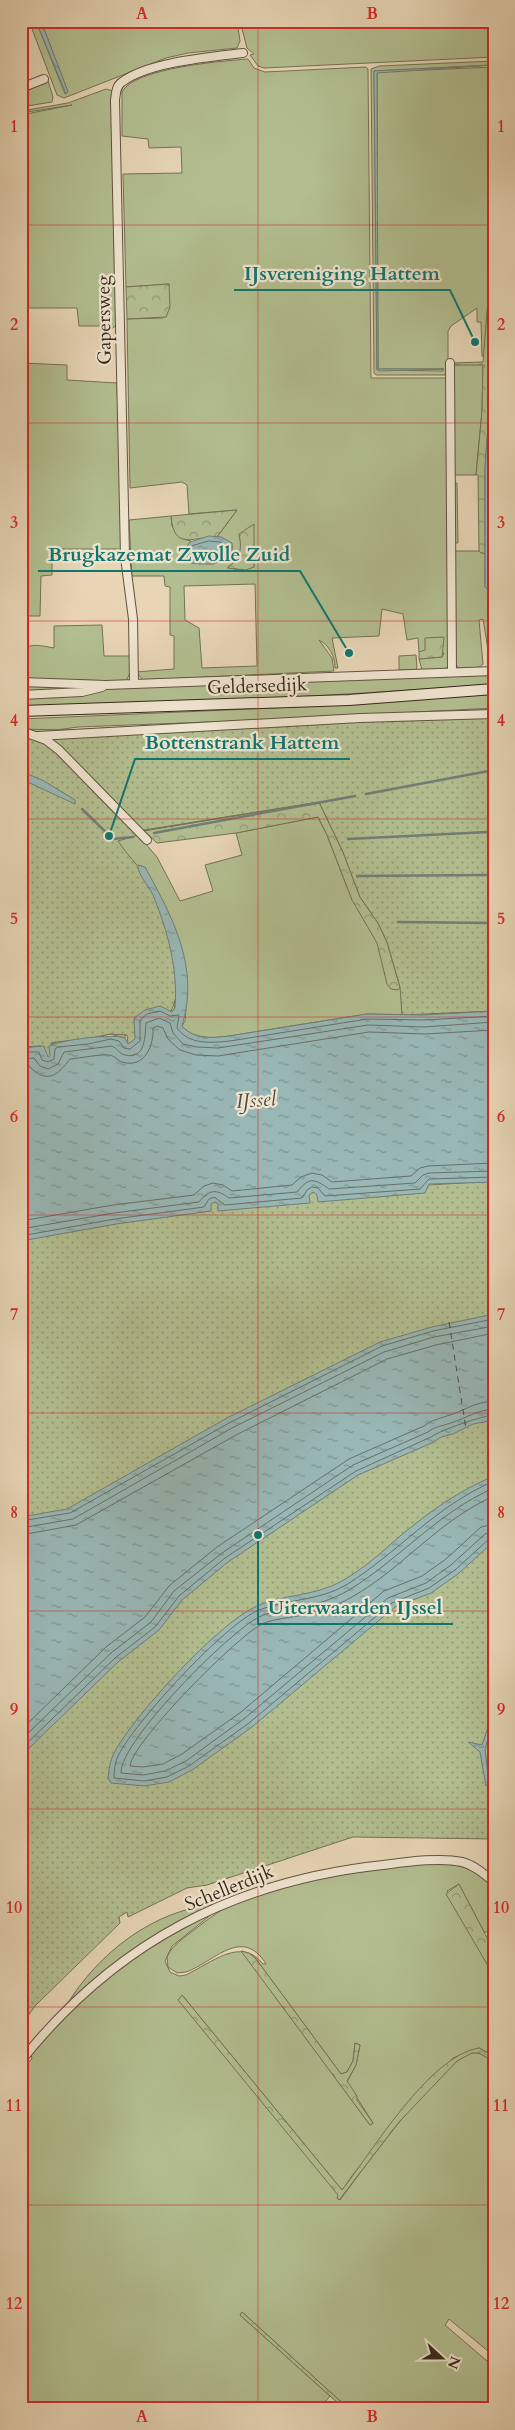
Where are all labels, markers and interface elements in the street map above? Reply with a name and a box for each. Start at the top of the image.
text: A [136,3,148,25]
text: B [366,3,378,25]
text: 1 [10,116,18,138]
text: 1 [497,116,505,138]
callout: IJsvereniging Hattem [234,255,450,290]
text: IJsvereniging Hattem [244,260,441,287]
street label: Gapersweg [90,275,118,365]
text: 2 [10,314,18,336]
text: 2 [497,314,505,336]
text: 3 [10,512,18,534]
text: 3 [497,512,505,534]
callout: Brugkazemat Zwolle Zuid [38,536,300,571]
text: Brugkazemat Zwolle Zuid [48,541,291,568]
street label: Geldersedijk [207,671,308,701]
text: 4 [10,710,18,732]
text: 4 [497,710,505,732]
callout: Bottenstrank Hattem [135,724,350,759]
text: Bottenstrank Hattem [145,729,340,756]
text: 5 [10,908,18,930]
text: 5 [497,908,505,930]
water label: IJssel [235,1085,277,1115]
text: 6 [10,1106,18,1128]
text: 6 [497,1106,505,1128]
text: 7 [10,1304,18,1326]
text: 7 [497,1304,505,1326]
text: 8 [10,1502,18,1524]
text: 8 [497,1502,505,1524]
callout: Uiterwaarden IJssel [258,1589,453,1624]
text: Uiterwaarden IJssel [268,1594,443,1621]
text: 9 [10,1699,18,1721]
text: 9 [497,1699,505,1721]
street label: Schellerdijk [181,1858,278,1918]
text: 10 [6,1897,22,1919]
text: 10 [493,1897,509,1919]
text: 11 [6,2095,22,2117]
text: 11 [493,2095,509,2117]
text: 12 [6,2293,22,2315]
text: 12 [493,2293,509,2315]
north arrow [418,2332,468,2382]
text: N [443,2353,465,2372]
text: A [136,2406,148,2428]
text: B [366,2406,378,2428]

